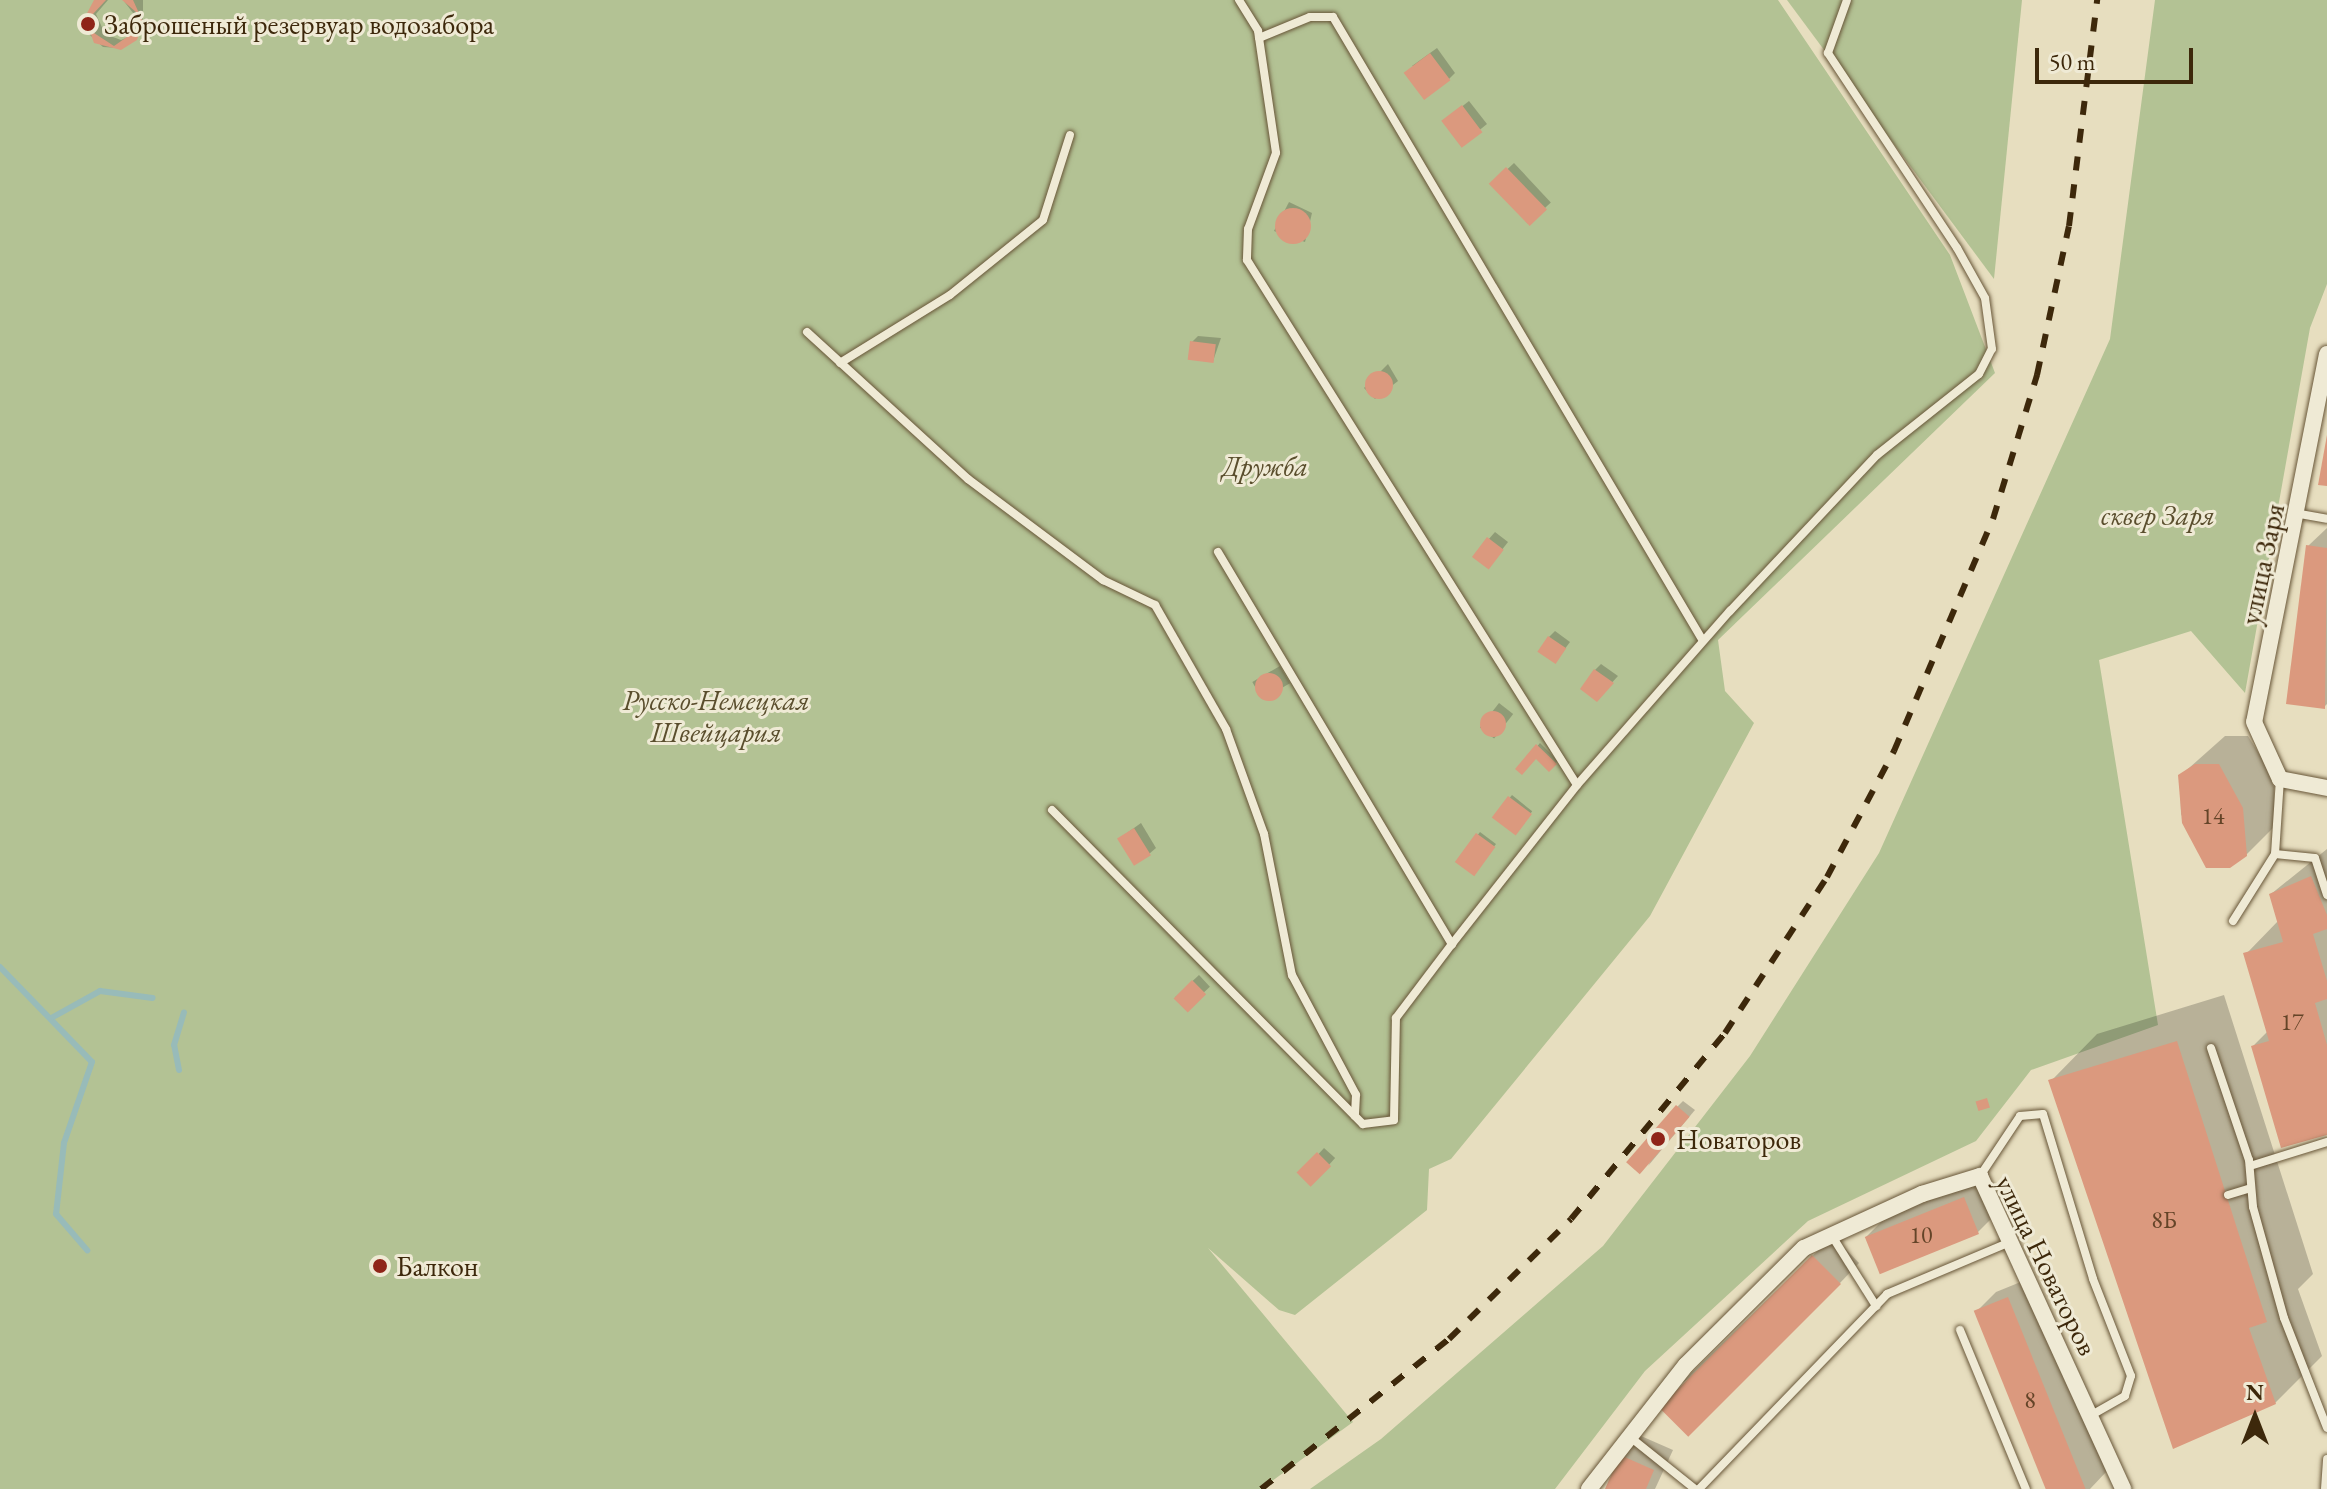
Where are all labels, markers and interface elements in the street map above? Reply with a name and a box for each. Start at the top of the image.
place label: Заброшеный резервуар водозабора [104,7,494,41]
marker: Заброшеный резервуар водозабора [79,15,97,33]
scale bar [2039,32,2197,82]
text: 50 m [2049,46,2096,77]
park label: Дружба [1222,449,1308,483]
park label: сквер Заря [2101,498,2215,532]
street label: улица Заря [2233,500,2291,628]
park label: Русско-Немецкая Швейцария [622,683,810,749]
house number: 14 [2201,802,2225,830]
house number: 17 [2280,1008,2304,1036]
place label: Новаторов [1676,1122,1801,1156]
marker: Новаторов [1647,1128,1669,1150]
street label: улица Новаторов [1989,1169,2105,1361]
house number: 8Б [2151,1206,2177,1234]
house number: 10 [1909,1221,1933,1249]
place label: Балкон [396,1249,478,1283]
marker: Балкон [371,1257,389,1275]
north arrow [2215,1377,2295,1457]
text: N [2246,1378,2264,1407]
house number: 8 [2024,1386,2036,1414]

